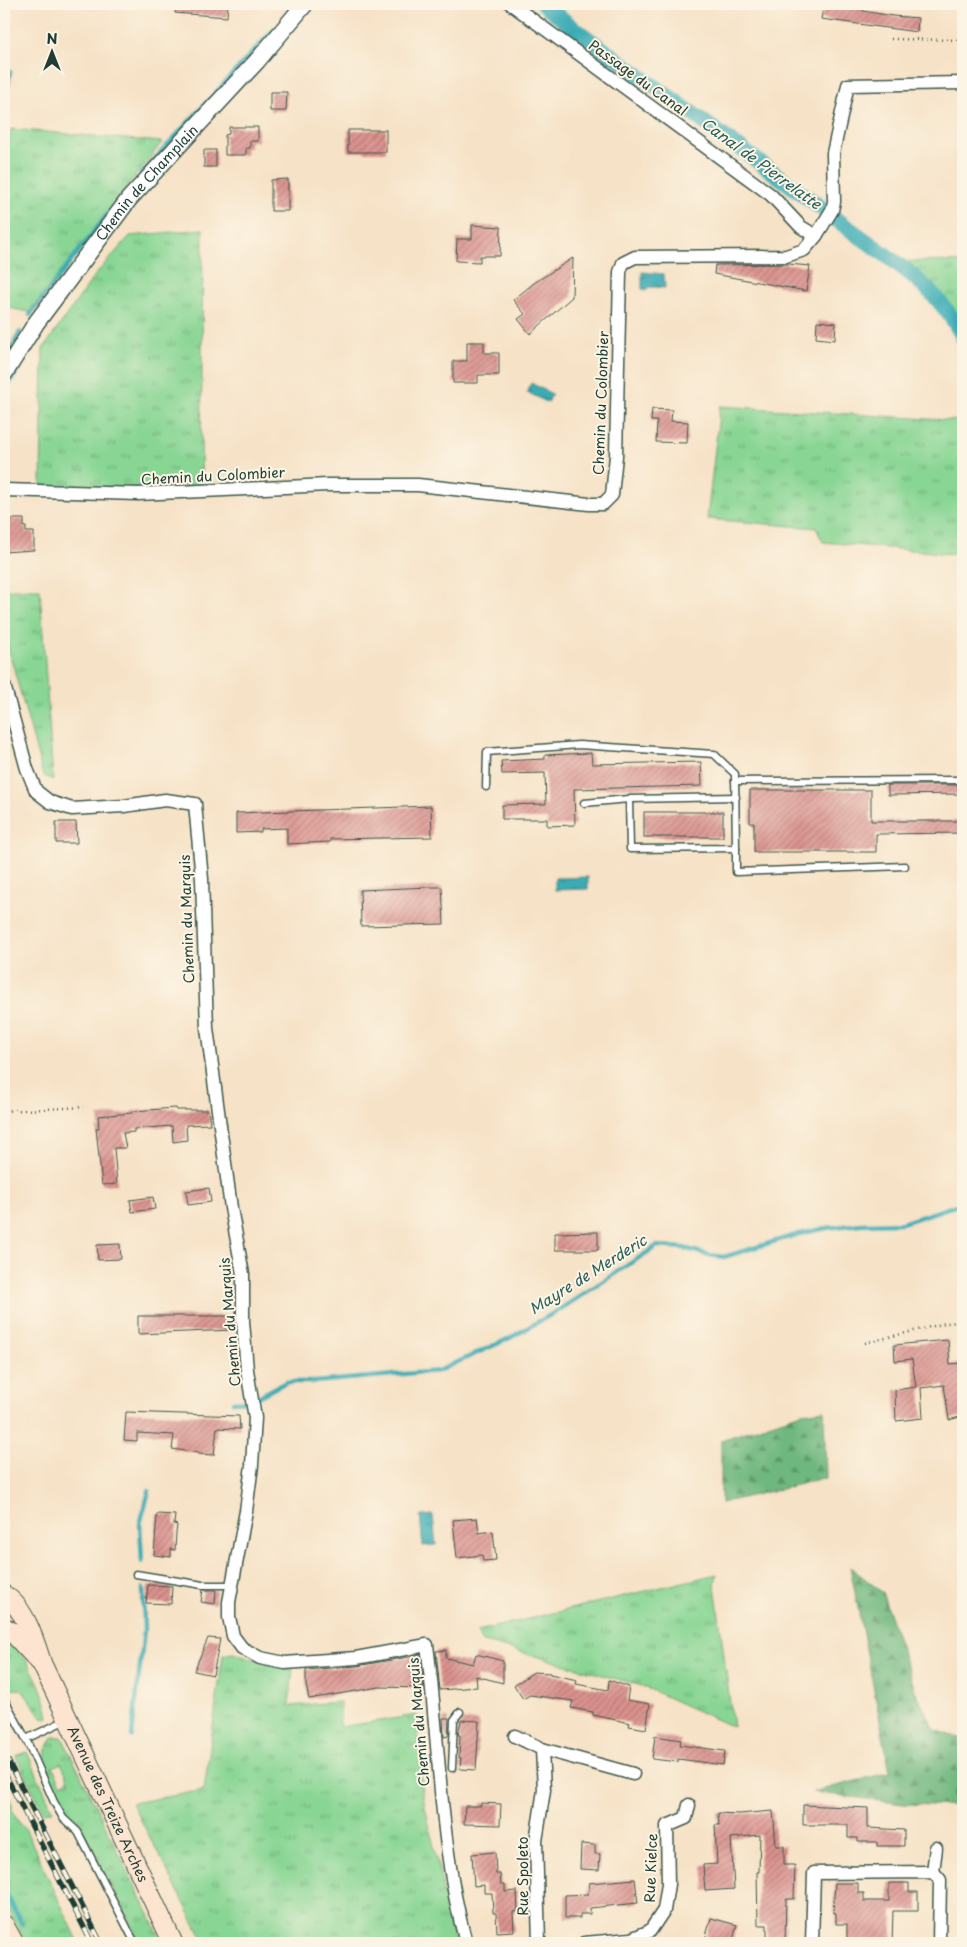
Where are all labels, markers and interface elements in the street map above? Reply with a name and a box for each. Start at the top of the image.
north arrow [28,28,78,78]
text: N [46,28,58,49]
street label: Passage du Canal [585,35,692,121]
water label: Canal de Pierrelatte [697,111,828,215]
street label: Chemin de Champlain [90,120,203,245]
street label: Chemin du Colombier [587,330,614,475]
street label: Chemin du Colombier [140,461,286,490]
street label: Chemin du Marquis [174,854,199,984]
water label: Mayre de Merderic [524,1228,651,1319]
street label: Chemin du Marquis [213,1257,246,1387]
street label: Chemin du Marquis [402,1657,435,1787]
street label: Avenue des Treize Arches [62,1722,154,1885]
street label: Rue Kielce [639,1833,662,1903]
street label: Rue Spoleto [512,1836,533,1916]

